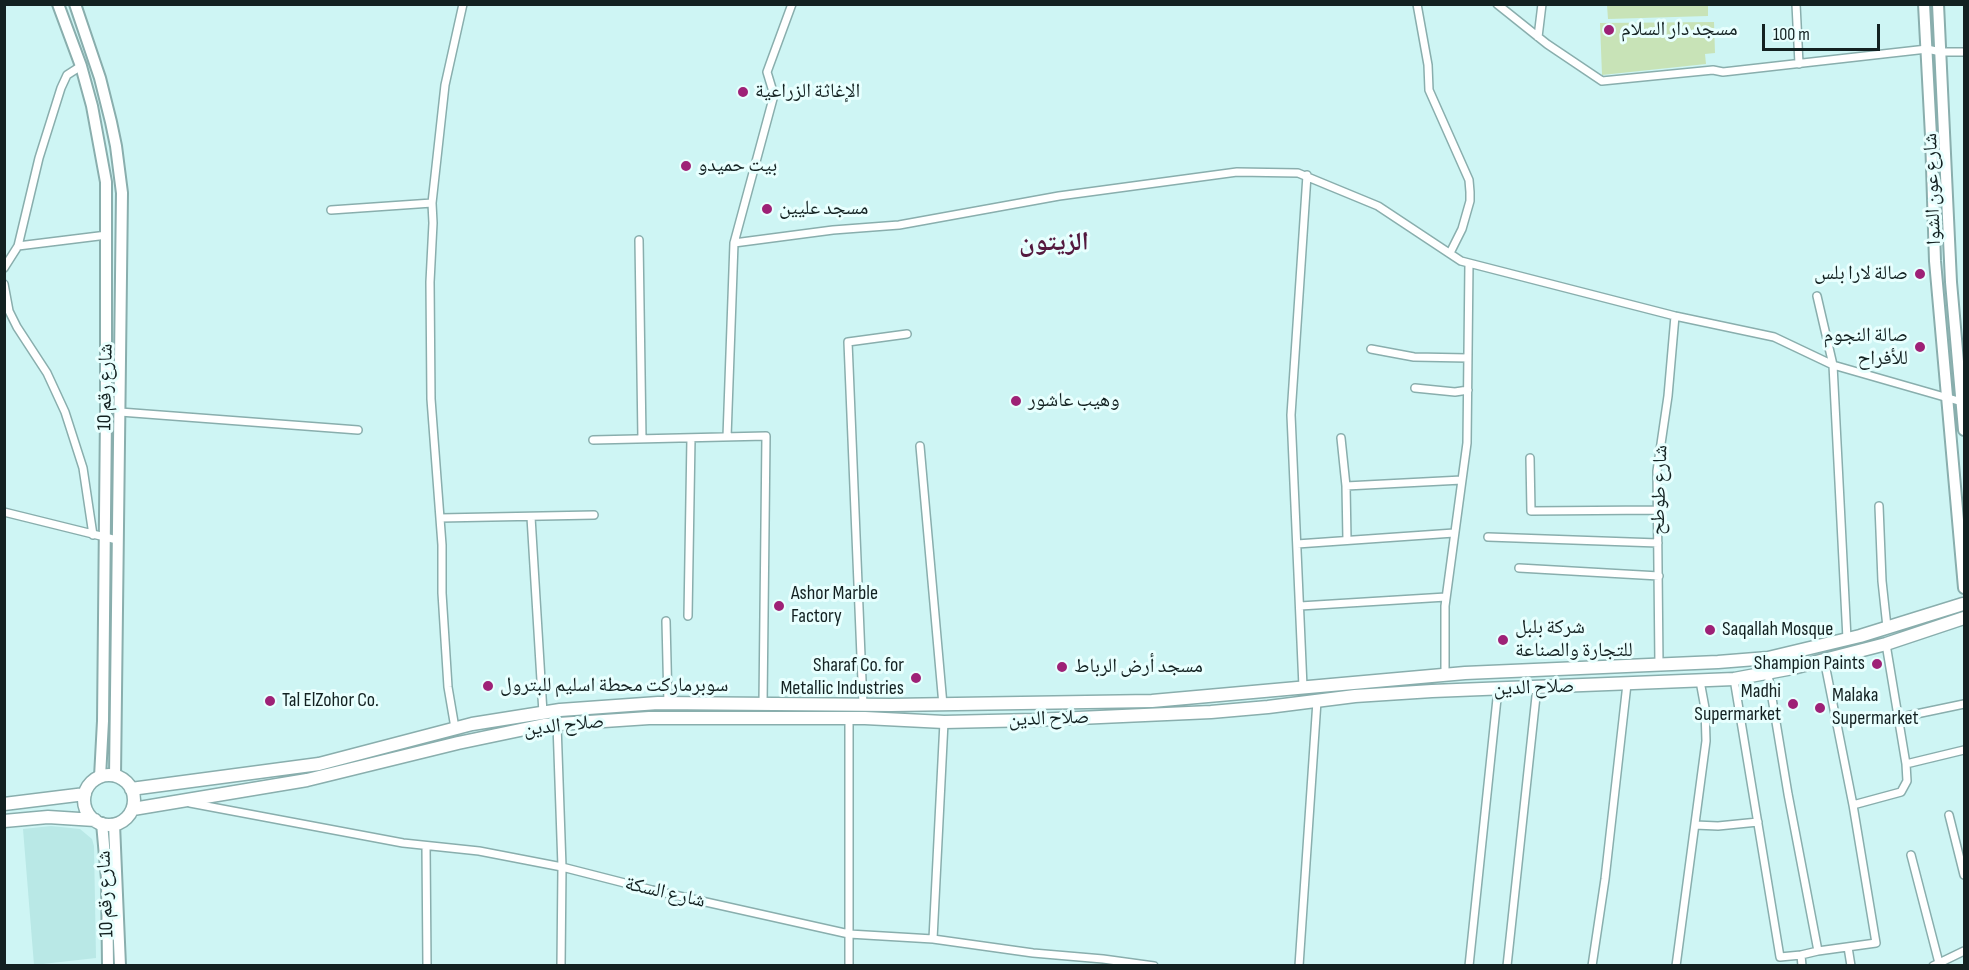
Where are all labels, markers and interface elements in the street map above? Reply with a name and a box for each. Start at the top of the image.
scale bar [1765,12,1884,50]
place label: مسجد دار السلام [1621,18,1738,42]
marker: مسجد دار السلام [1602,23,1616,37]
text: 100 m [1773,24,1810,45]
place label: الإغاثة الزراعية [755,80,860,104]
marker: الإغاثة الزراعية [736,85,750,99]
street label: شارع عون الشوا [1919,133,1947,245]
place label: بيت حميدو [698,154,777,178]
marker: بيت حميدو [679,159,693,173]
place label: مسجد عليين [779,197,868,221]
marker: مسجد عليين [760,202,774,216]
district label: الزيتون [1019,227,1089,259]
place label: صالة لارا بلس [1814,262,1908,286]
marker: صالة لارا بلس [1913,267,1927,281]
place label: صالة النجوم للأفراح [1823,324,1908,371]
marker: صالة النجوم للأفراح [1913,340,1927,354]
street label: شارع رقم 10 [93,343,119,431]
place label: وهيب عاشور [1028,389,1120,413]
marker: وهيب عاشور [1009,394,1023,408]
street label: شارع طوطح [1646,444,1674,536]
place label: Ashor Marble Factory [791,582,878,629]
marker: Ashor Marble Factory [772,599,786,613]
place label: شركة بلبل للتجارة والصناعة [1515,616,1633,663]
place label: Saqallah Mosque [1722,618,1833,642]
marker: Saqallah Mosque [1703,623,1717,637]
marker: شركة بلبل للتجارة والصناعة [1496,633,1510,647]
place label: Shampion Paints [1754,652,1865,676]
place label: Sharaf Co. for Metallic Industries [780,654,904,701]
place label: مسجد أرض الرباط [1074,655,1203,679]
marker: Shampion Paints [1870,657,1884,671]
marker: مسجد أرض الرباط [1055,660,1069,674]
marker: Sharaf Co. for Metallic Industries [909,671,923,685]
place label: سوبرماركت محطة اسليم للبترول [500,674,728,698]
street label: صلاح الدين [1493,675,1575,701]
marker: سوبرماركت محطة اسليم للبترول [481,679,495,693]
place label: Madhi Supermarket [1694,680,1781,727]
place label: Malaka Supermarket [1832,684,1919,731]
place label: Tal ElZohor Co. [282,689,379,713]
marker: Tal ElZohor Co. [263,694,277,708]
marker: Madhi Supermarket [1786,697,1800,711]
marker: Malaka Supermarket [1813,701,1827,715]
street label: صلاح الدين [1008,706,1090,732]
street label: صلاح الدين [523,710,605,742]
street label: شارع رقم 10 [92,850,120,938]
street label: شارع السكة [623,872,707,914]

